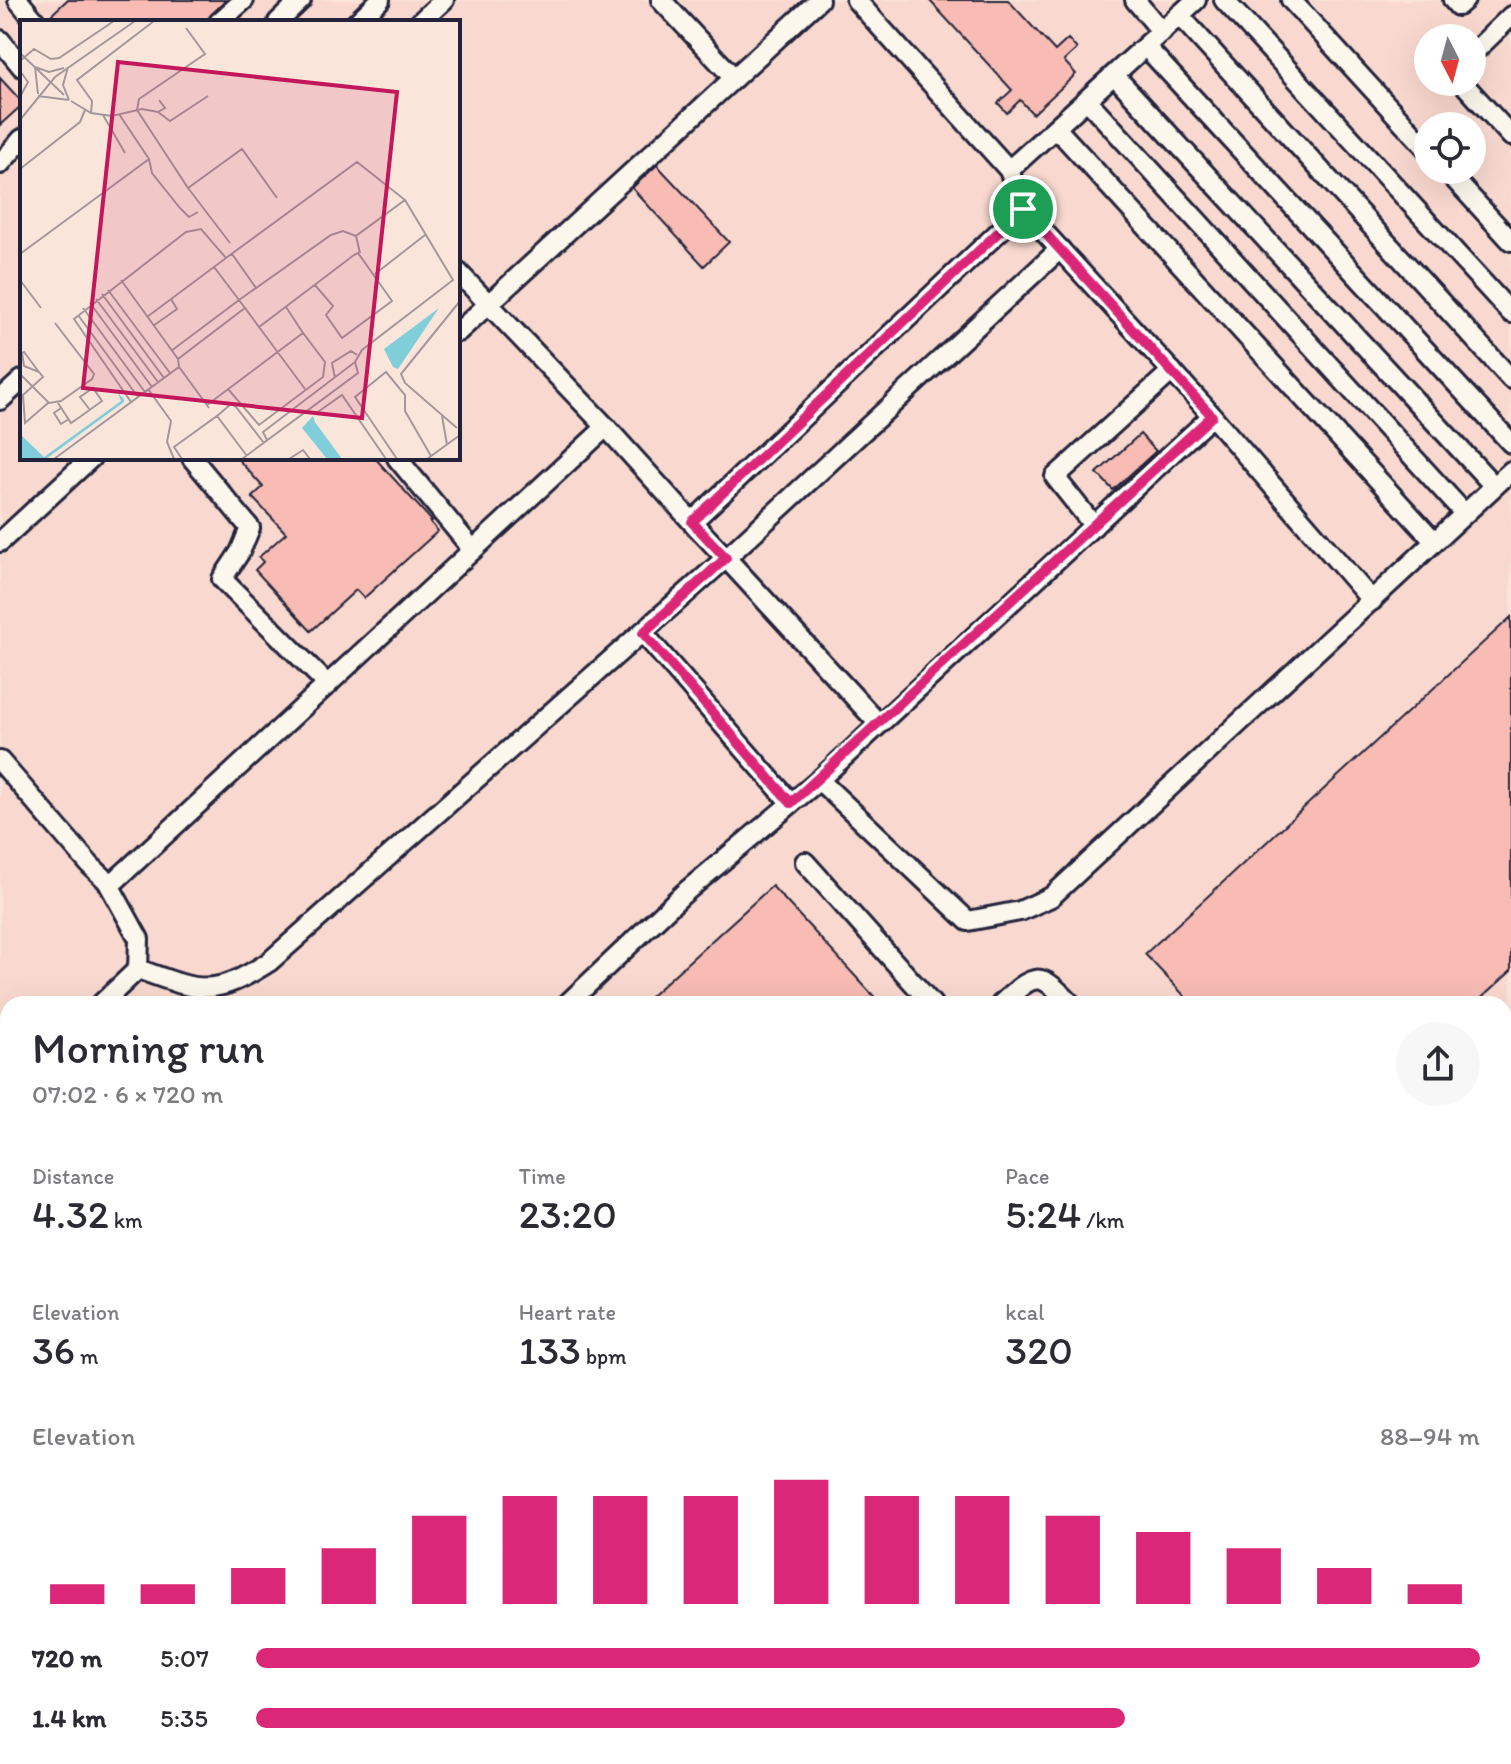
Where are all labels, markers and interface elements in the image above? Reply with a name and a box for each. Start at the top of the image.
inset map [20,20,460,460]
north arrow [1414,24,1486,96]
map controls [1414,24,1486,184]
button: locate [1414,112,1486,184]
pin [989,175,1057,243]
icon: arrive [1001,187,1045,231]
text: Morning run [32,1021,265,1074]
button: share [1396,1022,1480,1106]
text: 07:02 · 6 × 720 m [32,1078,223,1110]
text: Distance [32,1163,114,1190]
text: Time [519,1163,566,1190]
text: Pace [1005,1163,1049,1190]
text: 4.32 [32,1190,109,1238]
text: 23:20 [519,1190,617,1238]
text: 5:24 [1005,1190,1081,1238]
text: km [109,1207,143,1234]
text: /km [1081,1207,1125,1234]
text: Elevation [32,1299,119,1326]
text: Heart rate [519,1299,616,1326]
text: kcal [1005,1299,1044,1326]
text: 36 [32,1326,75,1374]
text: 133 [519,1326,581,1374]
text: 320 [1005,1326,1073,1374]
text: m [75,1343,98,1370]
text: bpm [581,1343,627,1370]
text: Elevation [32,1420,135,1452]
text: 88–94 m [1380,1420,1480,1452]
text: 720 m [32,1642,102,1674]
text: 5:07 [160,1642,209,1674]
text: 1.4 km [32,1702,106,1734]
text: 5:35 [160,1702,208,1734]

